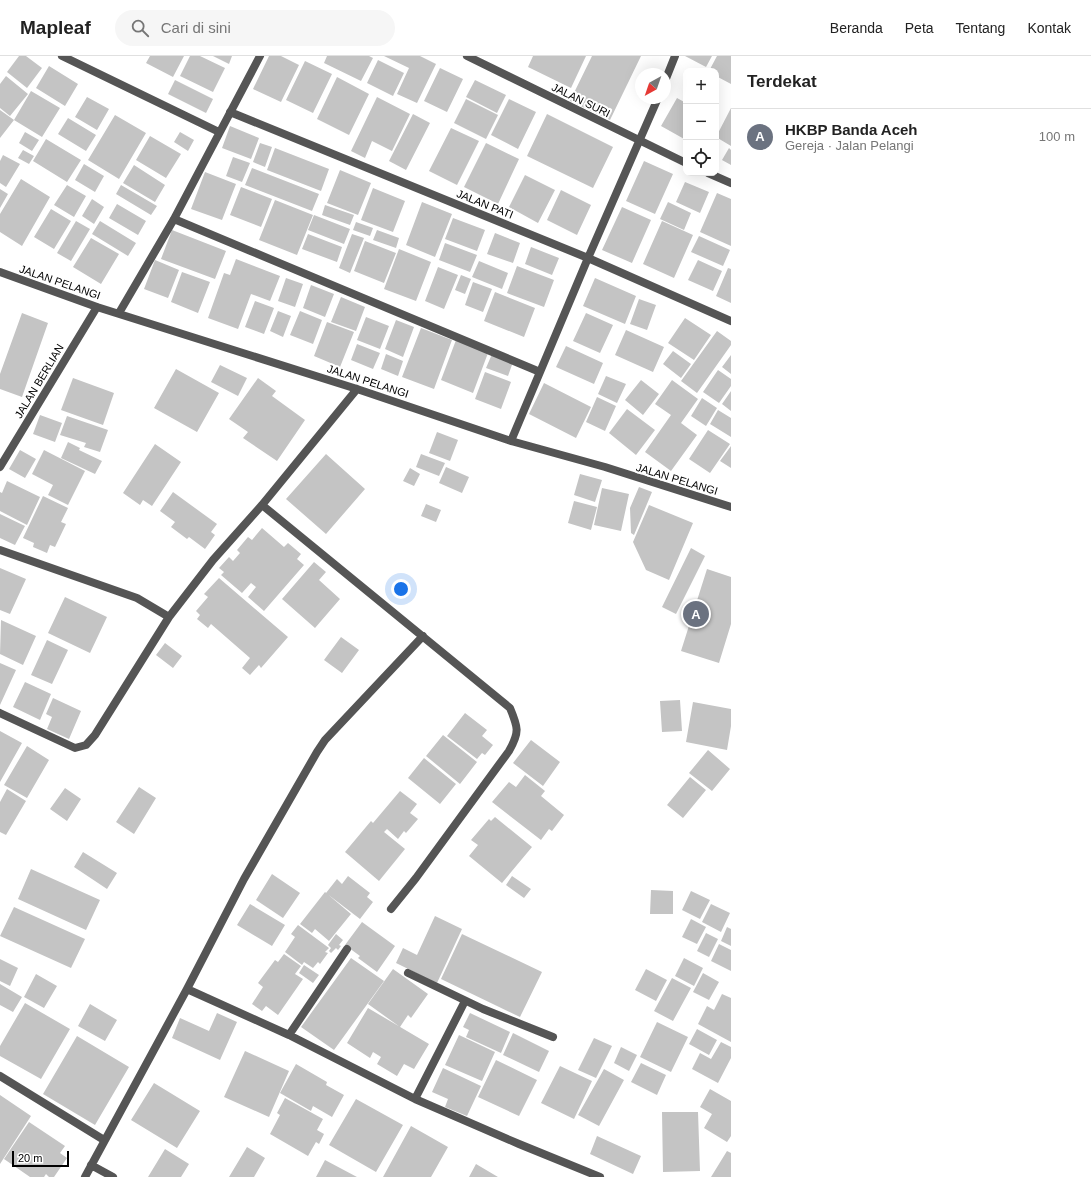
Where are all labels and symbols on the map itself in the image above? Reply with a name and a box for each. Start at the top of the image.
north arrow [635,68,671,104]
street label: JALAN SURI [550,81,612,119]
street label: JALAN PATI [455,187,515,221]
street label: JALAN PELANGI [18,262,102,302]
street label: JALAN BERLIAN [12,342,66,420]
street label: JALAN PELANGI [326,362,410,400]
street label: JALAN PELANGI [635,461,719,497]
your location [391,579,411,599]
pin: A [683,599,709,629]
scale bar [12,1149,69,1168]

